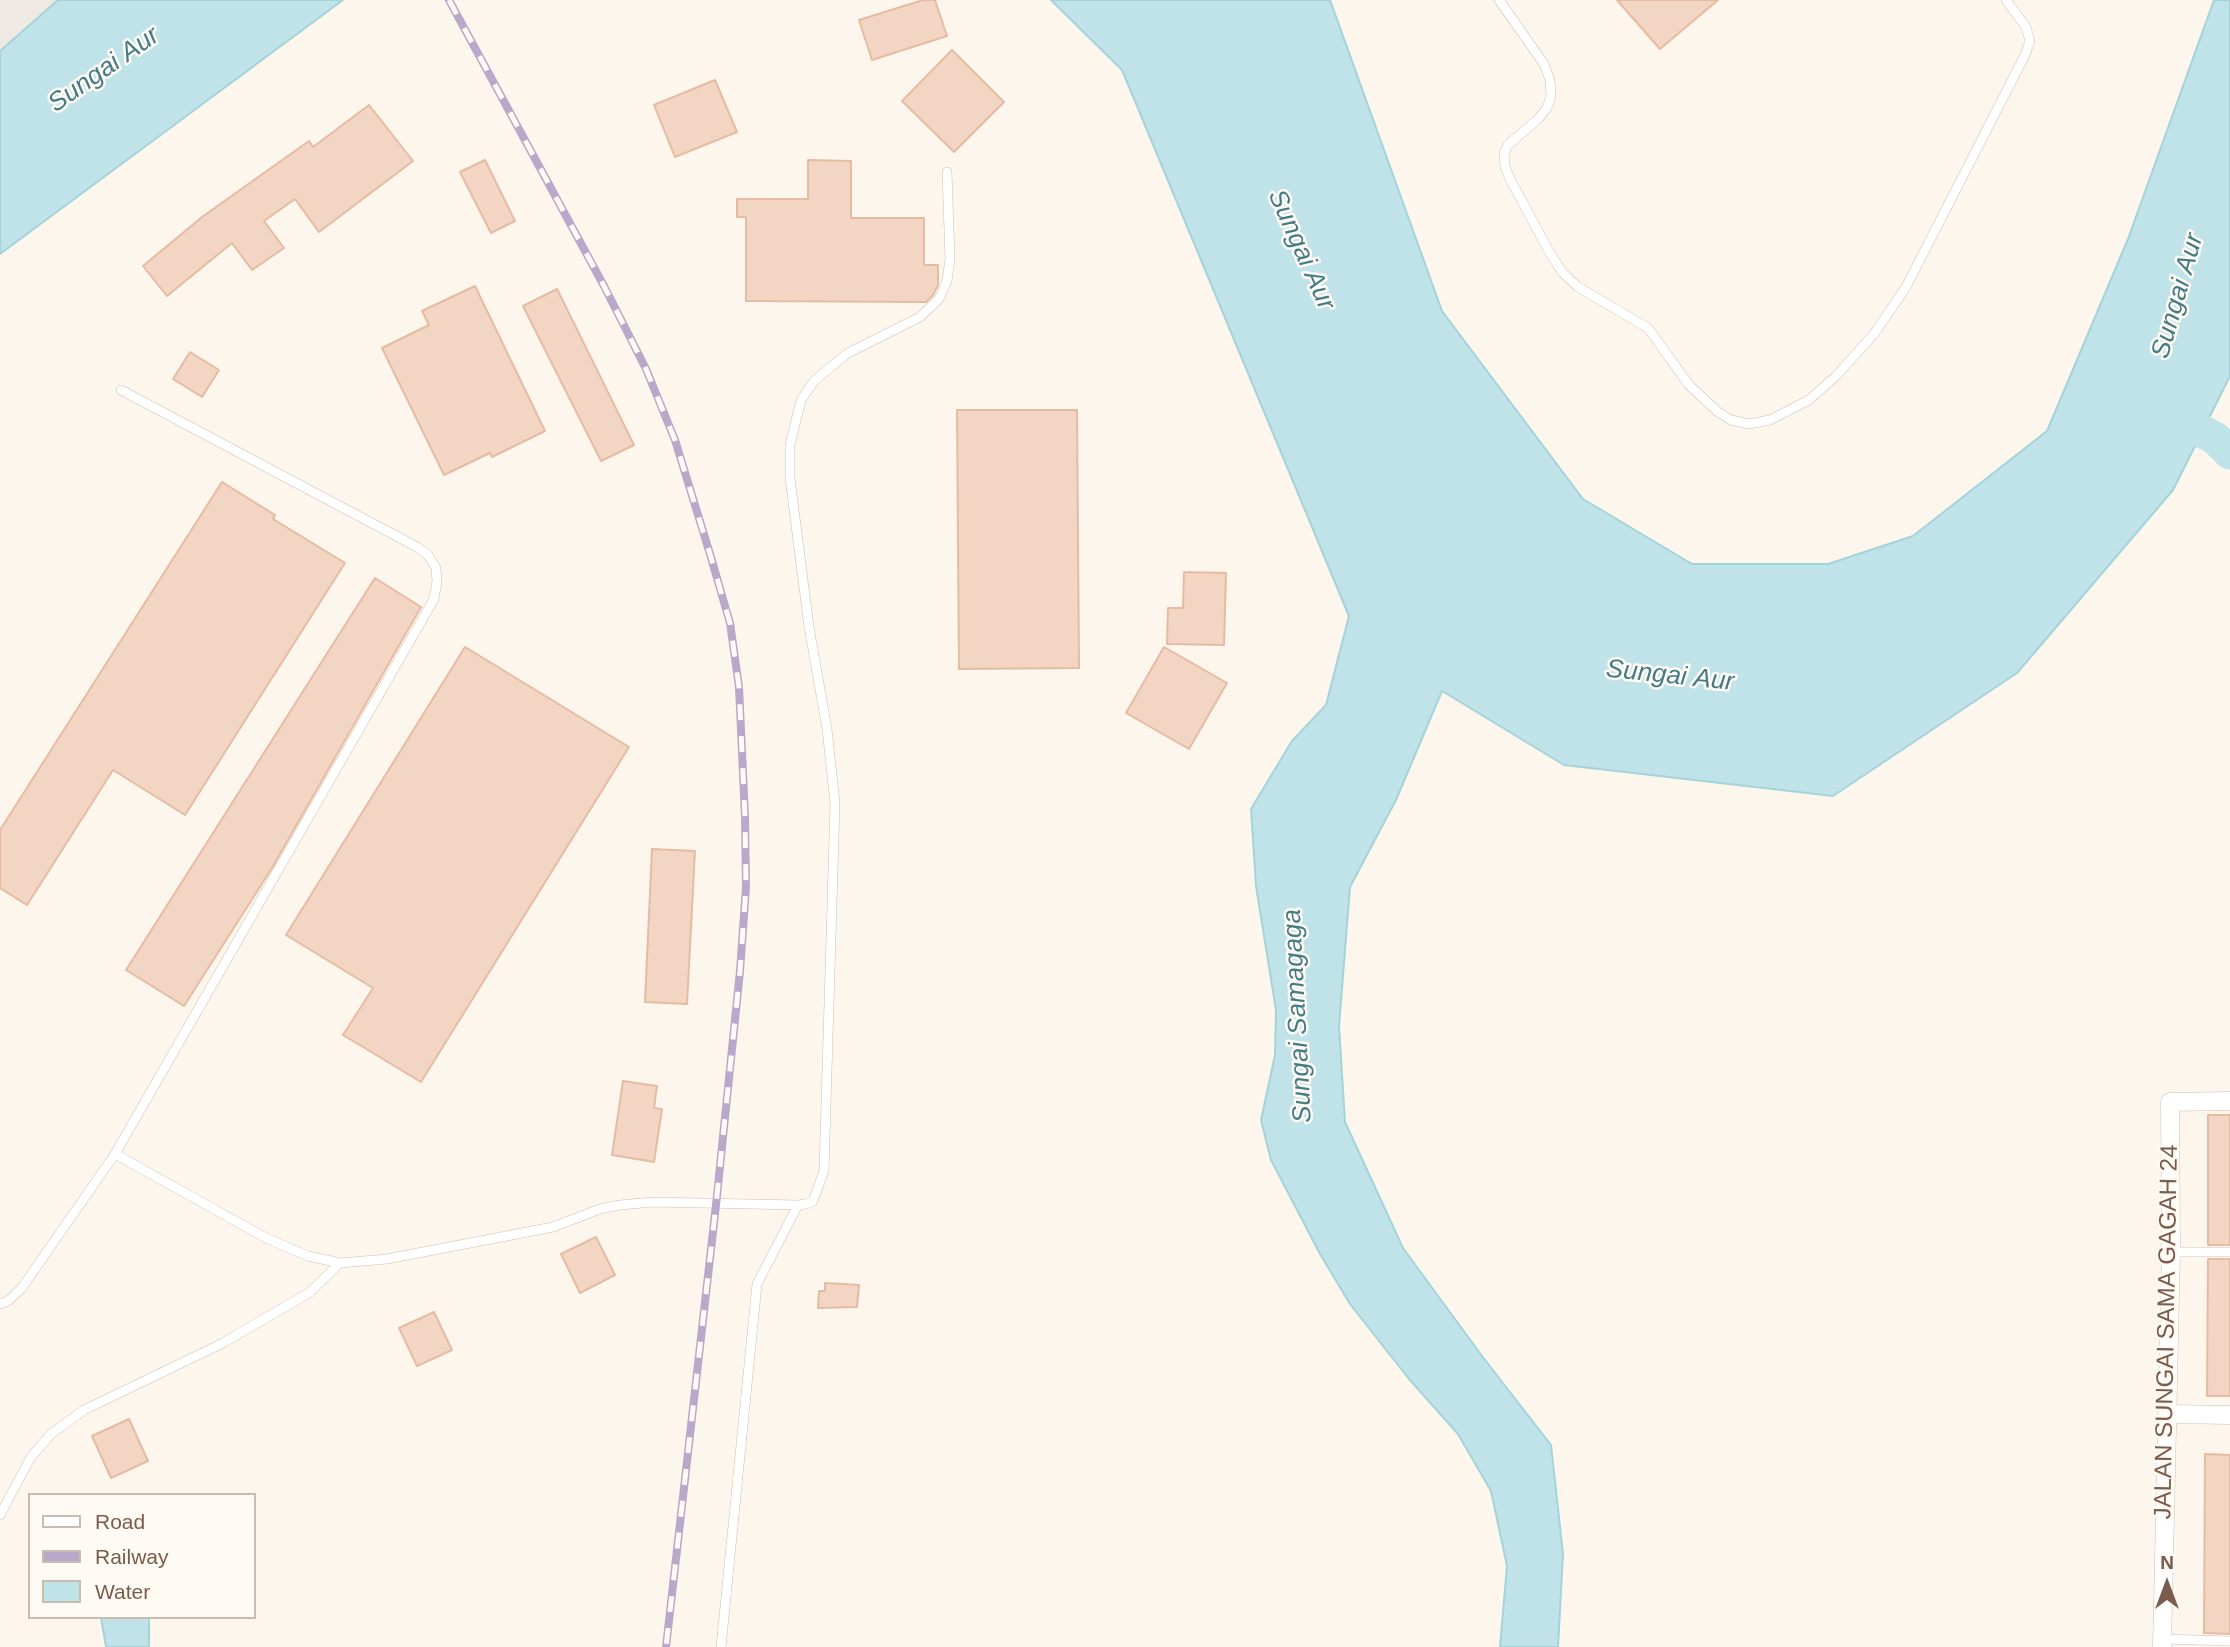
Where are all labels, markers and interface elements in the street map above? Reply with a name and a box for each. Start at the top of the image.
water label: Sungai Aur [42,20,166,120]
water label: Sungai Aur [1261,185,1341,315]
water label: Sungai Aur [2145,230,2211,362]
water label: Sungai Aur [1604,654,1736,698]
water label: Sungai Samagaga [1277,908,1319,1124]
street label: JALAN SUNGAI SAMA GAGAH 24 [2149,1144,2185,1520]
legend [28,1493,256,1619]
text: Road [95,1510,145,1533]
text: Railway [95,1545,169,1568]
north arrow [2132,1549,2202,1619]
text: N [2160,1552,2174,1573]
text: Water [95,1580,150,1603]

